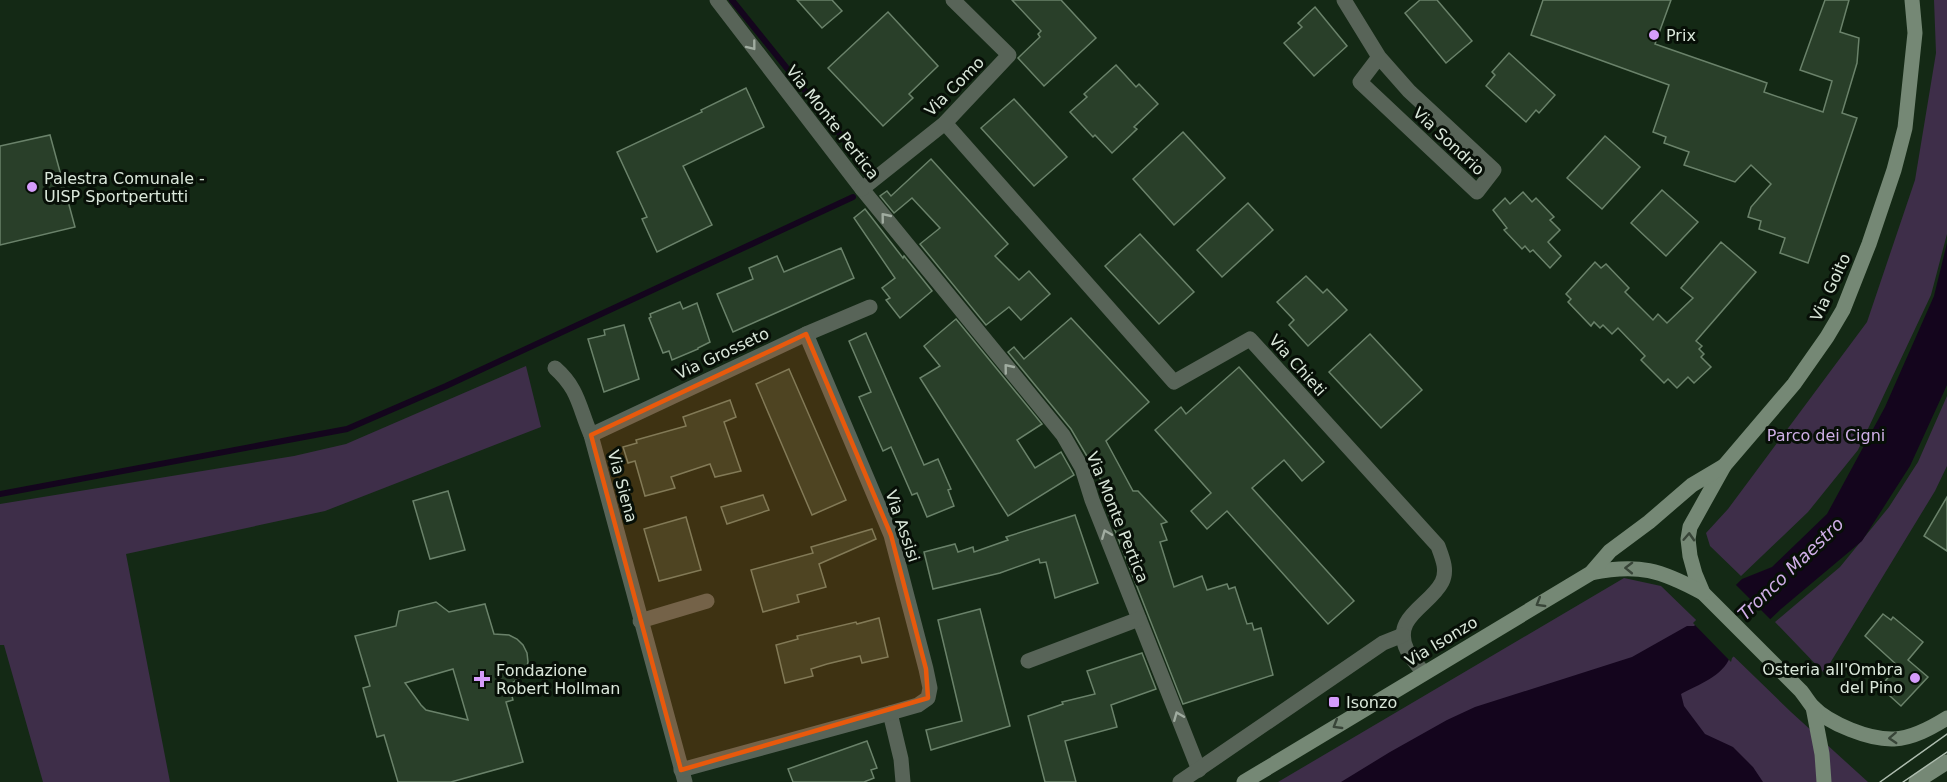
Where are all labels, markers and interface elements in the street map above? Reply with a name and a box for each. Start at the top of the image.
place label: Prix [1666,26,1696,45]
marker: Prix [1647,28,1661,42]
one-way arrow [745,40,756,51]
street label: Via Como [921,53,988,120]
street label: Via Monte Pertica [782,61,883,183]
street label: Via Sondrio [1409,103,1488,179]
place label: Palestra Comunale - UISP Sportpertutti [44,169,205,206]
marker: Palestra Comunale - UISP Sportpertutti [25,180,39,194]
one-way arrow [881,213,892,224]
street label: Via Goito [1806,250,1854,324]
street label: Via Grosseto [672,324,772,383]
street label: Via Chieti [1265,331,1330,400]
one-way arrow [1005,364,1016,375]
park label: Parco dei Cigni [1767,426,1885,445]
street label: Via Siena [604,448,641,524]
street label: Via Monte Pertica [1083,449,1153,586]
street label: Via Assisi [881,488,924,565]
water label: Tronco Maestro [1734,513,1848,624]
one-way arrow [1100,530,1113,540]
one-way arrow [1683,532,1696,541]
one-way arrow [1624,562,1633,574]
one-way arrow [1536,595,1546,607]
street label: Via Isonzo [1402,612,1481,670]
place label: Osteria all'Ombra del Pino [1762,660,1903,697]
place label: Fondazione Robert Hollman [496,661,620,698]
marker: Fondazione Robert Hollman [473,670,491,688]
marker: Osteria all'Ombra del Pino [1908,671,1922,685]
place label: Isonzo [1346,693,1397,712]
marker: Isonzo [1327,695,1341,709]
one-way arrow [1173,711,1185,722]
one-way arrow [1333,718,1343,730]
one-way arrow [1888,731,1897,744]

